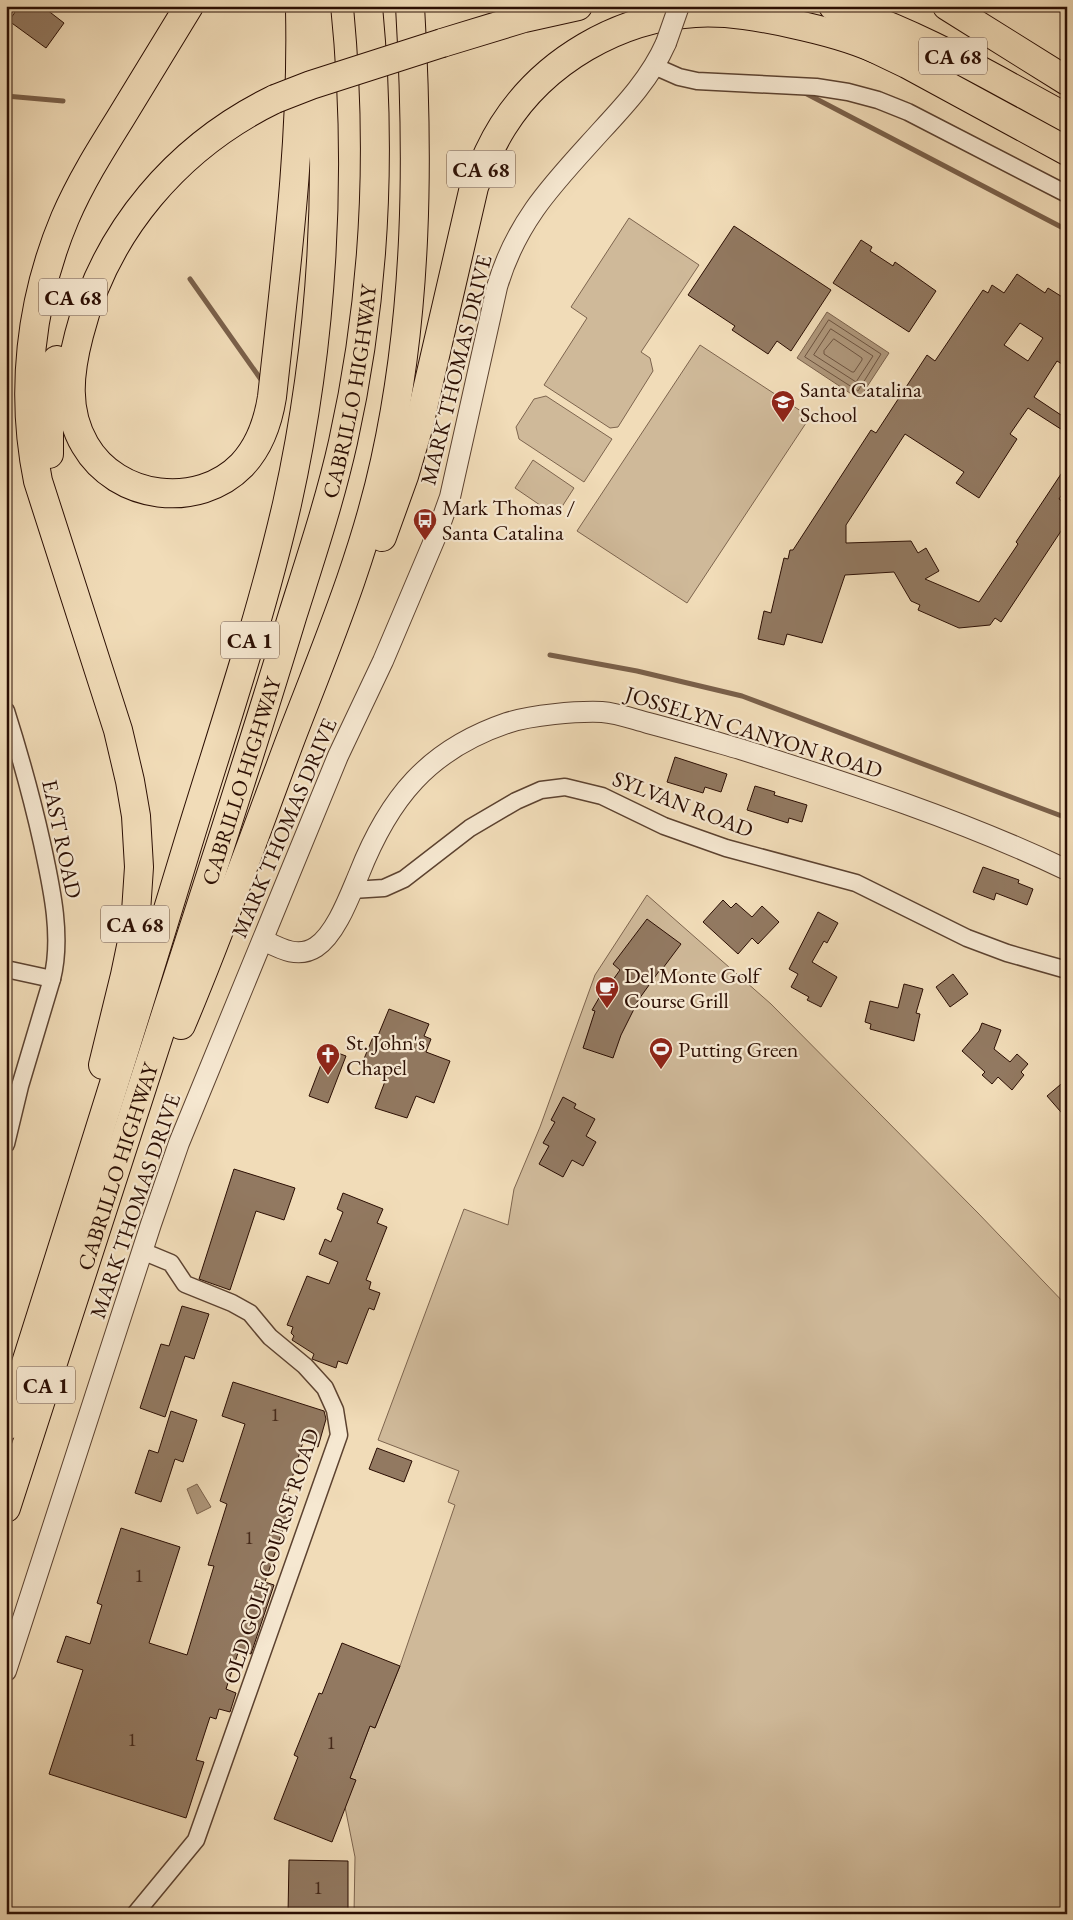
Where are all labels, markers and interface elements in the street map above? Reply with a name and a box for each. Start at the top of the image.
road number: CA 68 [919,37,987,74]
road number: CA 68 [447,150,515,188]
street label: MARK THOMAS DRIVE [413,252,499,488]
road number: CA 68 [39,278,107,316]
street label: CABRILLO HIGHWAY [315,282,383,502]
place label: Santa Catalina School [800,375,922,429]
school or university icon: Santa Catalina School [770,389,796,423]
place label: Mark Thomas / Santa Catalina [442,493,576,547]
bus stop icon: Mark Thomas / Santa Catalina [412,507,438,541]
road number: CA 1 [221,622,279,658]
street label: CABRILLO HIGHWAY [194,672,288,889]
street label: JOSSELYN CANYON ROAD [620,678,886,785]
street label: MARK THOMAS DRIVE [225,714,343,942]
street label: SYLVAN ROAD [609,764,757,844]
street label: EAST ROAD [35,777,89,901]
road number: CA 68 [101,906,169,942]
place label: Del Monte Golf Course Grill [624,961,763,1015]
cafe icon: Del Monte Golf Course Grill [594,975,620,1009]
place label: St. John's Chapel [346,1028,425,1082]
place label: Putting Green [678,1035,799,1064]
sports icon: Putting Green [648,1036,674,1070]
church icon: St. John's Chapel [315,1042,341,1076]
street label: CABRILLO HIGHWAY [70,1058,165,1274]
street label: MARK THOMAS DRIVE [83,1090,187,1322]
road number: CA 1 [17,1366,75,1404]
house number: 1 [270,1401,280,1427]
street label: OLD GOLF COURSE ROAD [216,1425,326,1687]
house number: 1 [244,1524,254,1550]
house number: 1 [134,1562,144,1588]
house number: 1 [127,1726,137,1752]
house number: 1 [326,1729,336,1755]
house number: 1 [313,1874,323,1900]

